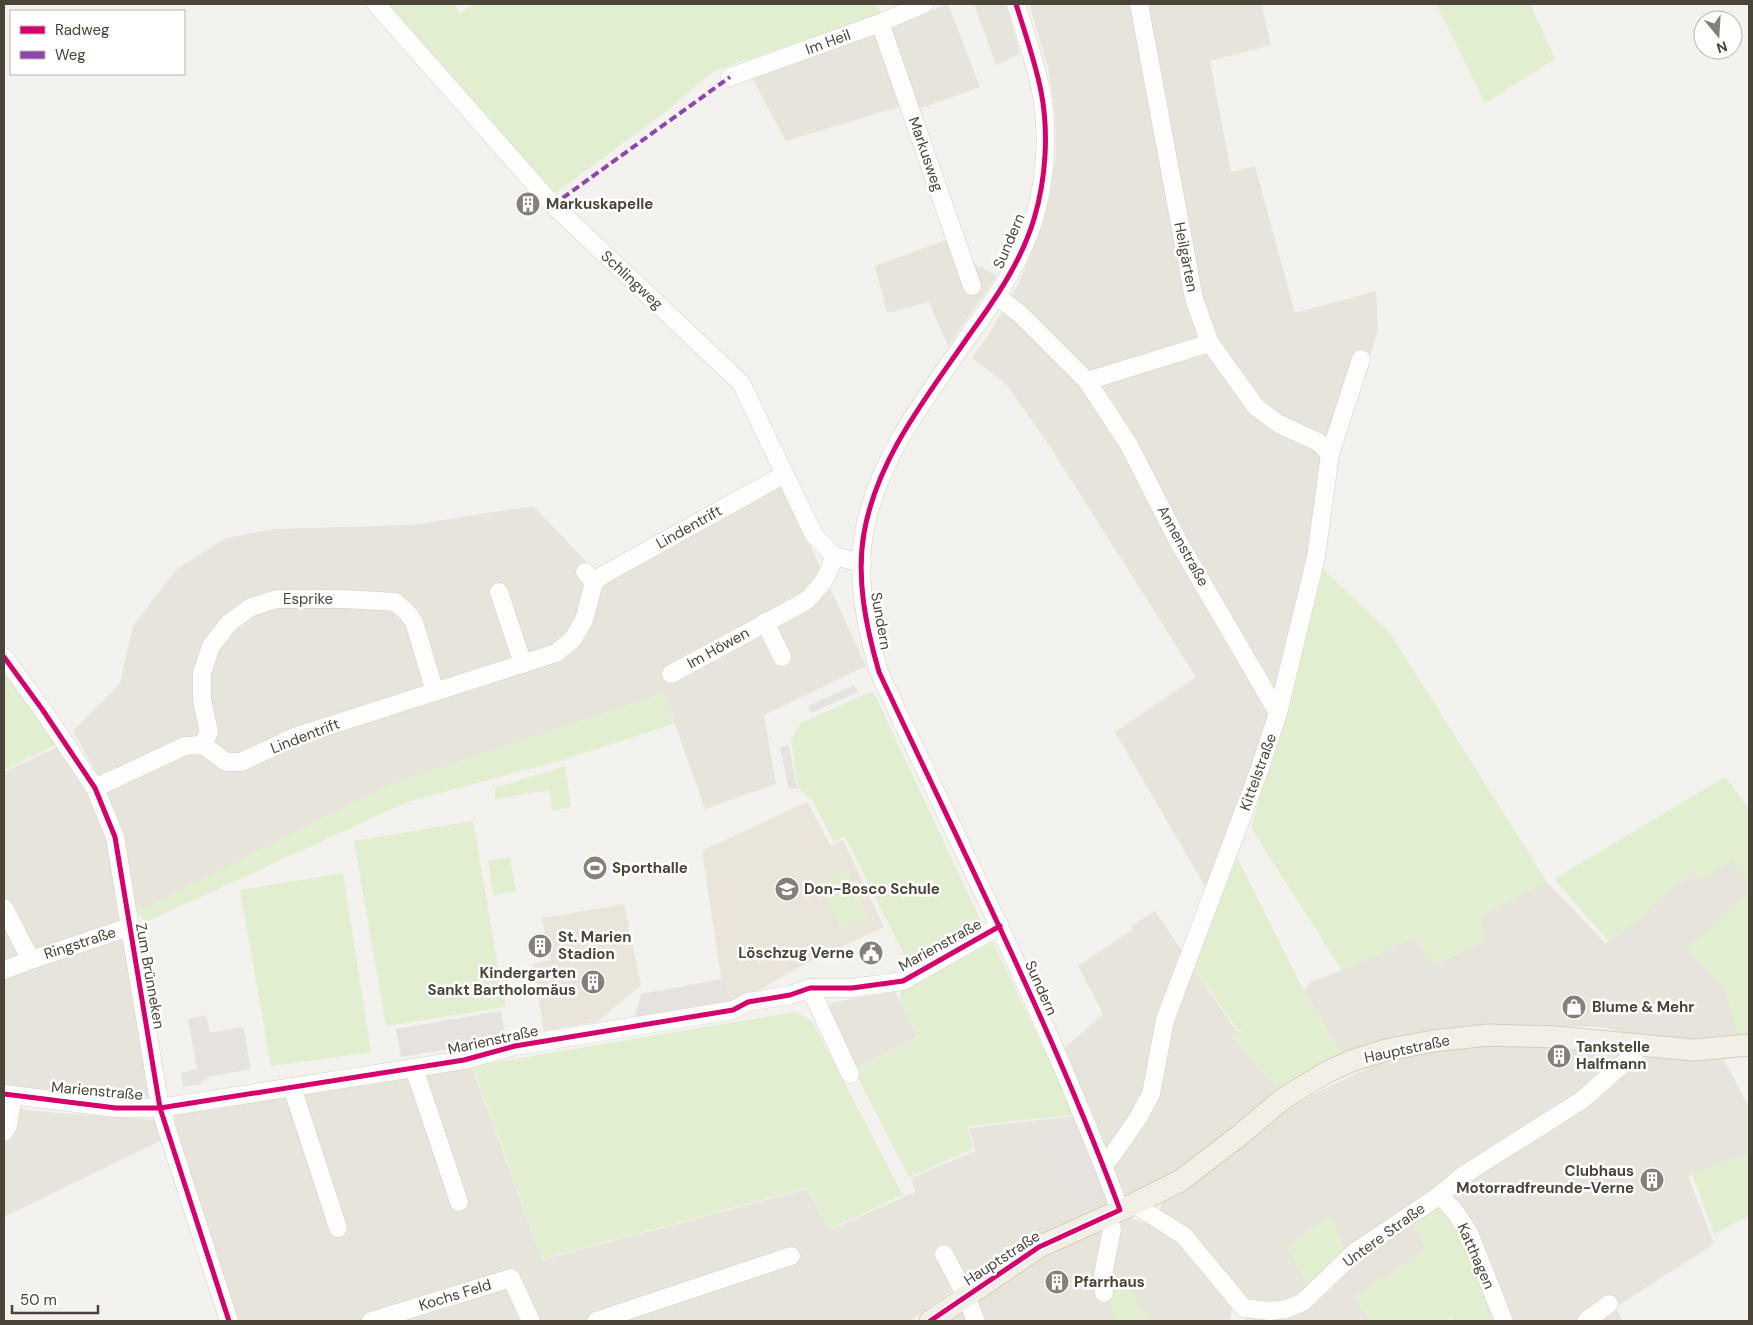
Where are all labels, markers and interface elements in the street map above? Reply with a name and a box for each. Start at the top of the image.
legend [10,10,185,75]
north arrow [1693,10,1743,60]
text: Radweg [55,20,109,40]
street label: Im Heil [803,25,853,59]
text: N [1714,37,1730,58]
text: Weg [55,45,86,65]
street label: Markusweg [904,114,948,194]
building icon: Markuskapelle [515,191,541,217]
place label: Markuskapelle [546,194,653,214]
street label: Sundern [988,210,1030,272]
street label: Heilgärten [1169,220,1203,294]
street label: Schlingweg [597,246,667,314]
street label: Lindentrift [652,501,726,553]
street label: Annenstraße [1153,502,1213,590]
street label: Esprike [283,589,333,609]
street label: Sundern [866,591,896,651]
street label: Im Höwen [683,623,753,673]
street label: Lindentrift [267,714,343,758]
street label: Kittelstraße [1235,731,1281,813]
sports icon: Sporthalle [582,855,608,881]
place label: Sporthalle [612,858,688,878]
school or university icon: Don-Bosco Schule [774,876,800,902]
place label: Don-Bosco Schule [804,879,940,899]
street label: Marienstraße [895,914,985,976]
street label: Zum Brünneken [131,921,169,1031]
street label: Ringstraße [41,922,119,964]
place label: St. Marien Stadion [558,927,631,964]
building icon: St. Marien Stadion [527,933,553,959]
public building icon: Löschzug Verne [858,940,884,966]
place label: Löschzug Verne [738,943,854,963]
street label: Sundern [1020,957,1062,1019]
place label: Kindergarten Sankt Bartholomäus [428,963,576,1000]
building icon: Kindergarten Sankt Bartholomäus [580,969,606,995]
shop icon: Blume & Mehr [1561,994,1587,1020]
place label: Blume & Mehr [1592,997,1694,1017]
street label: Marienstraße [446,1021,540,1059]
street label: Hauptstraße [1362,1030,1452,1068]
place label: Tankstelle Halfmann [1576,1037,1650,1074]
building icon: Tankstelle Halfmann [1546,1043,1572,1069]
street label: Marienstraße [50,1077,144,1105]
place label: Clubhaus Motorradfreunde-Verne [1456,1161,1634,1198]
building icon: Clubhaus Motorradfreunde-Verne [1639,1167,1665,1193]
street label: Untere Straße [1339,1198,1429,1272]
street label: Katthagen [1453,1220,1499,1292]
street label: Hauptstraße [960,1226,1044,1290]
building icon: Pfarrhaus [1044,1269,1070,1295]
place label: Pfarrhaus [1074,1272,1145,1292]
street label: Kochs Feld [416,1274,494,1316]
scale bar [12,1282,99,1314]
text: 50 m [20,1290,57,1310]

